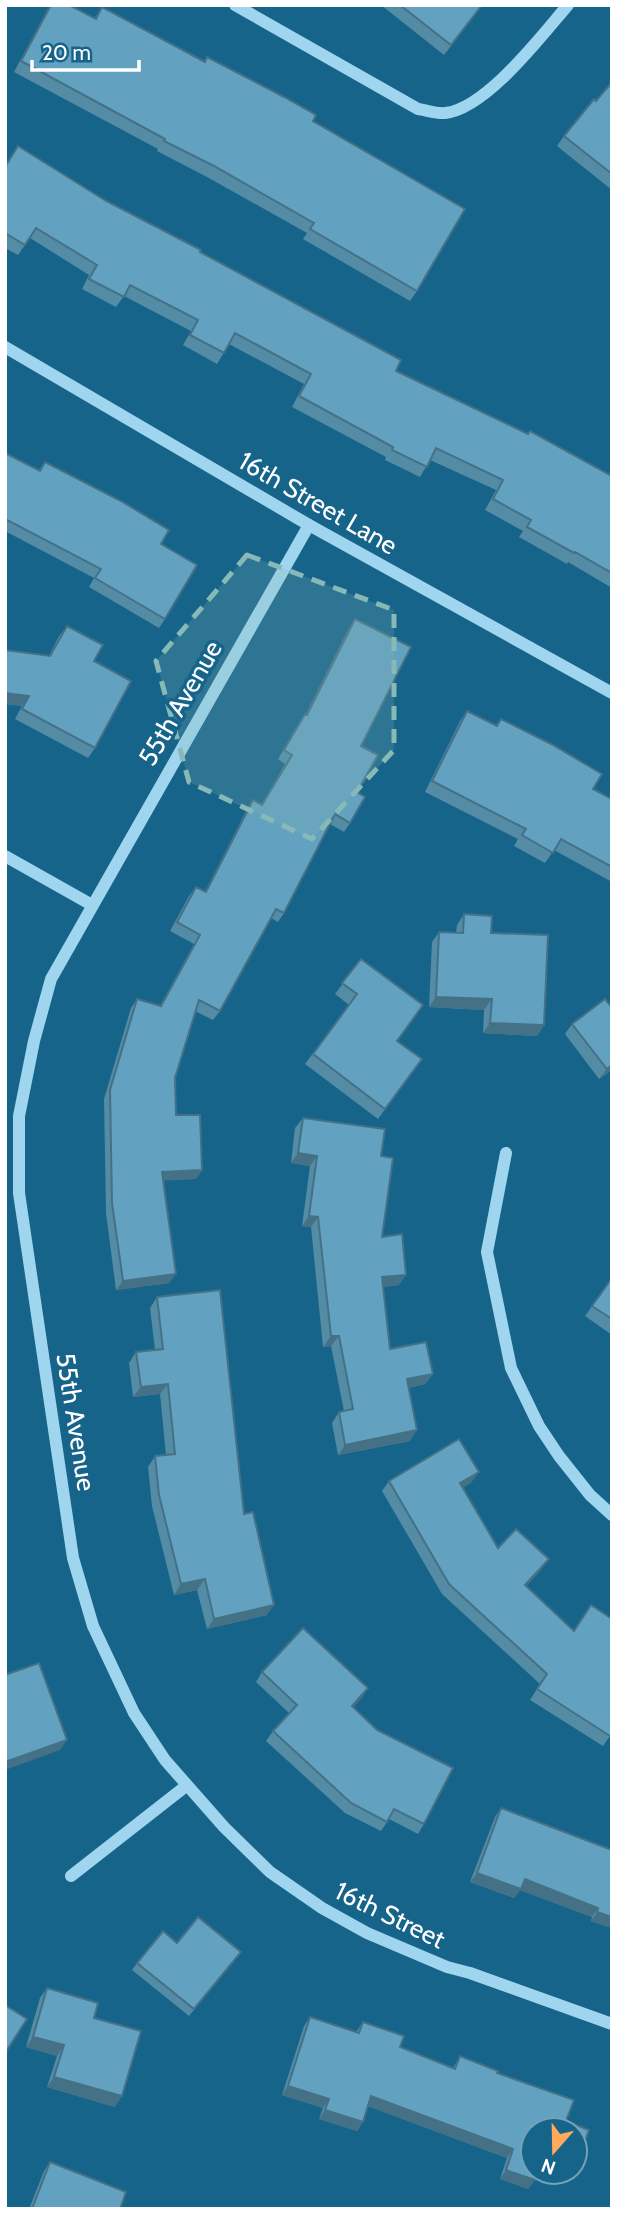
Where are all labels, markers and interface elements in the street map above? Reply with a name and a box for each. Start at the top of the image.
scale bar [32,28,138,72]
text: 20 m [42,40,91,65]
street label: 16th Street Lane [233,445,403,561]
street label: 55th Avenue [131,635,229,771]
street label: 55th Avenue [49,1351,103,1493]
street label: 16th Street [330,1875,451,1956]
north arrow [519,2116,589,2186]
text: N [538,2153,559,2180]

